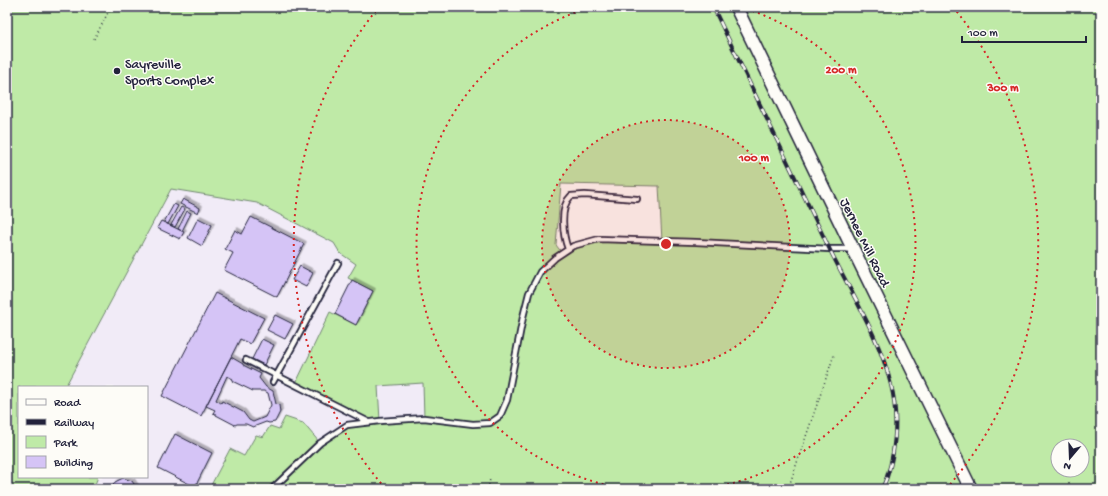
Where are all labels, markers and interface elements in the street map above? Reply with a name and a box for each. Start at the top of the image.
scale bar [962,18,1086,44]
text: 100 m [967,27,998,41]
place label: Sayreville Sports Complex [125,57,215,90]
text: 200 m [826,64,857,78]
marker: Sayreville Sports Complex [112,66,122,76]
text: 300 m [986,82,1019,96]
text: 100 m [738,152,769,166]
street label: Jernee Mill Road [835,196,893,292]
centre of rings [659,237,673,251]
legend [18,386,148,478]
text: Road [54,397,81,411]
text: Railway [54,417,94,431]
text: Park [53,437,79,451]
north arrow [1050,438,1090,478]
text: Building [53,457,93,471]
text: N [1062,459,1073,472]

